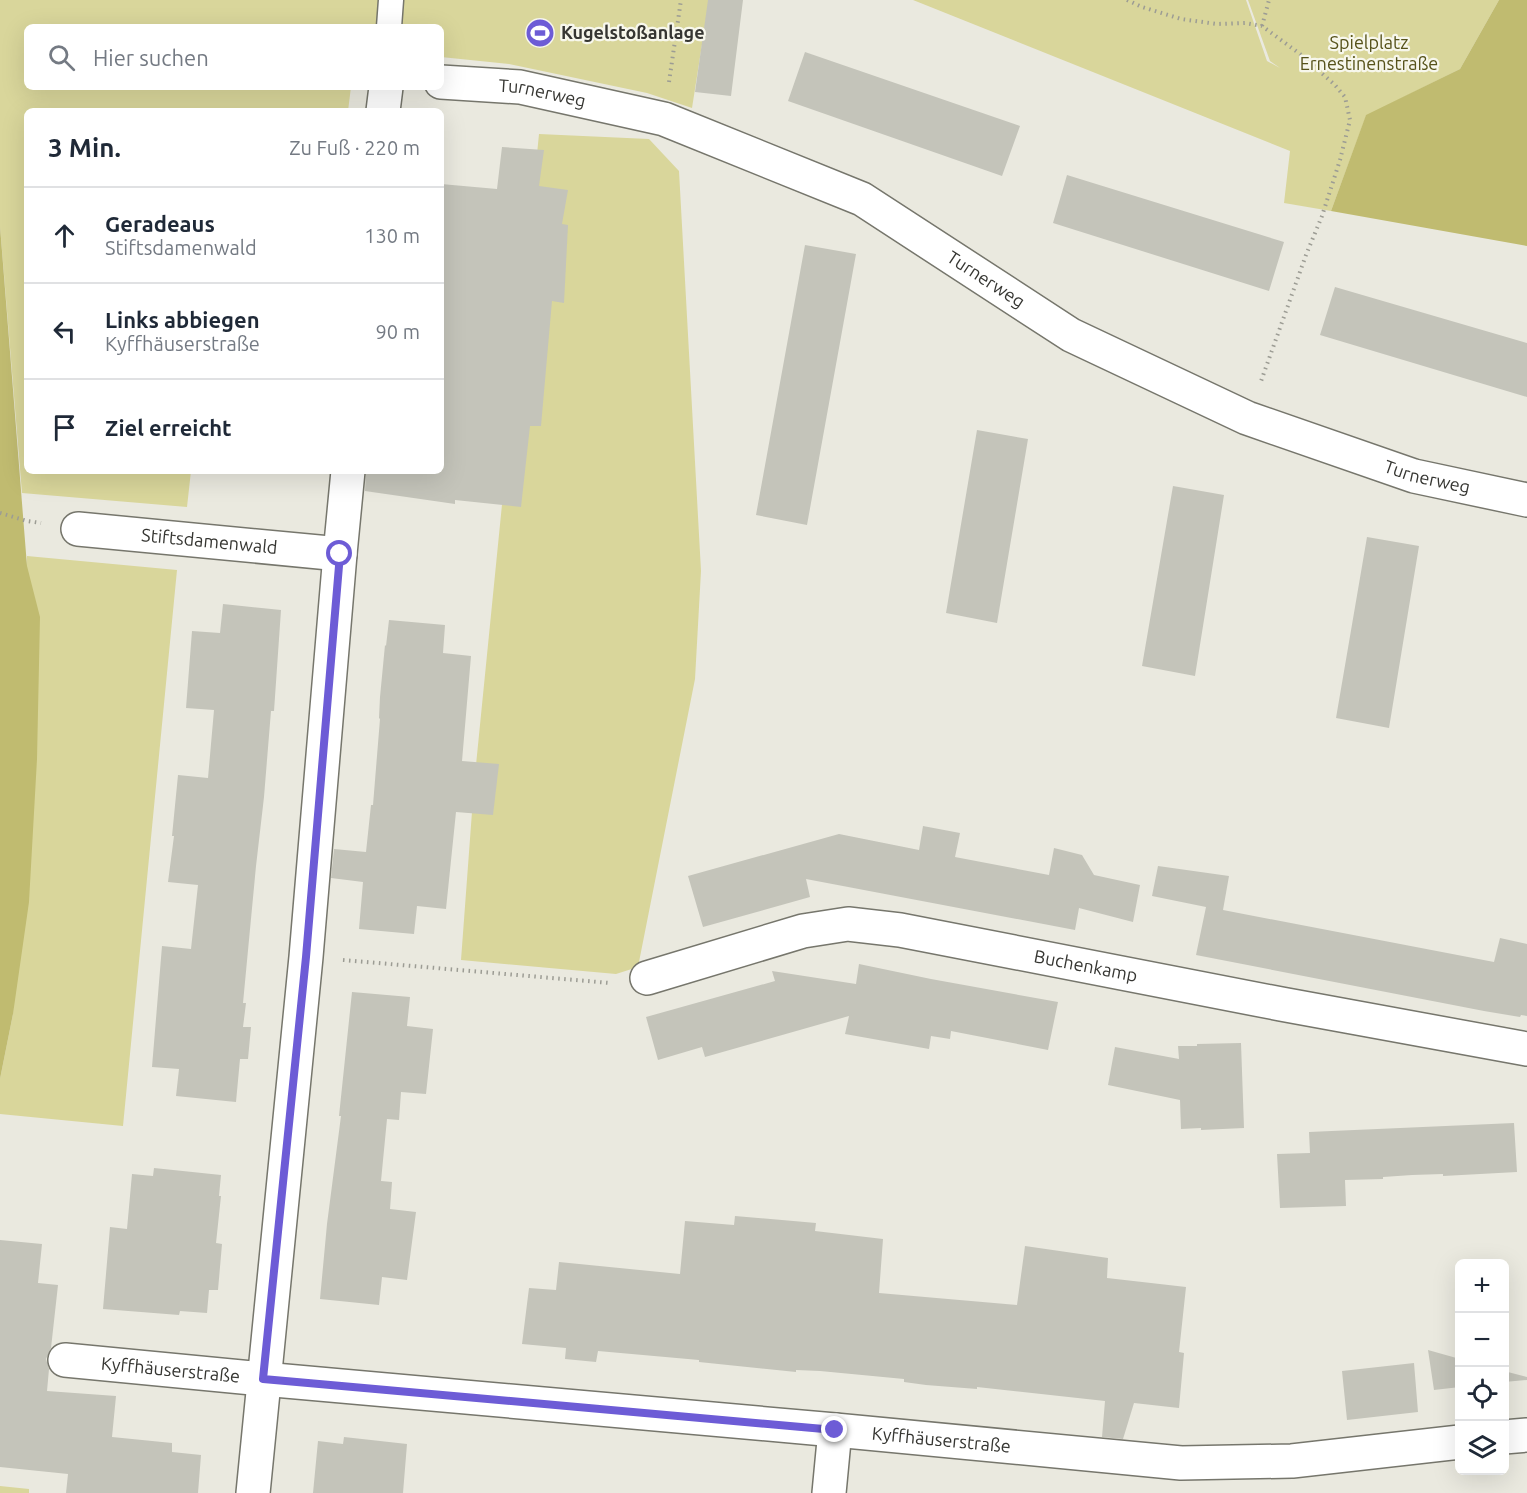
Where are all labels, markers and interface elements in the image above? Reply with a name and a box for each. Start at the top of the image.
sports icon: Kugelstoßanlage [524,17,556,49]
place label: Kugelstoßanlage [561,22,705,42]
search box [24,24,444,90]
park label: Spielplatz Ernestinenstraße [1300,32,1438,73]
icon: search [45,41,78,74]
text: Hier suchen [93,45,209,70]
street label: Turnerweg [498,75,588,110]
text: 3 Min. [48,133,121,162]
text: Zu Fuß · 220 m [289,136,420,159]
text: Geradeaus [105,211,215,236]
icon: ahead [48,219,81,252]
text: 130 m [364,224,420,247]
text: Stiftsdamenwald [105,236,257,259]
street label: Turnerweg [944,246,1029,311]
text: Links abbiegen [105,307,260,332]
icon: left [48,315,81,348]
text: 90 m [376,320,420,343]
text: Kyffhäuserstraße [105,332,260,355]
icon: arrive [48,411,81,444]
text: Ziel erreicht [105,415,232,440]
street label: Turnerweg [1382,455,1472,497]
street label: Stiftsdamenwald [141,524,278,557]
route start [326,540,352,566]
street label: Buchenkamp [1032,945,1139,985]
map controls [1455,1259,1509,1475]
button: + [1455,1259,1509,1313]
button: − [1455,1313,1509,1367]
street label: Kyffhäuserstraße [100,1353,241,1386]
button: locate [1455,1367,1509,1421]
route end [821,1416,847,1442]
button: layers [1455,1421,1509,1475]
street label: Kyffhäuserstraße [871,1423,1012,1456]

